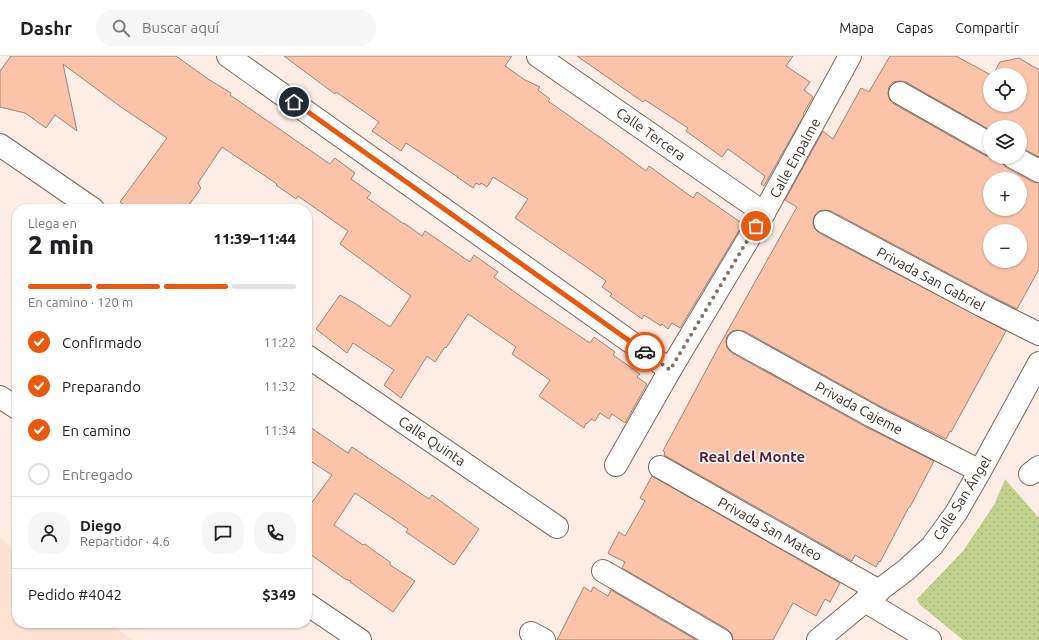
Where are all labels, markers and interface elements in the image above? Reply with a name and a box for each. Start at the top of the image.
search box [96,10,376,46]
text: Dashr [20,17,72,39]
icon: search [110,17,132,39]
text: Buscar aquí [142,19,219,36]
text: Mapa [839,20,874,36]
text: Capas [896,20,933,36]
text: Compartir [955,20,1019,36]
map controls [983,68,1027,268]
button: locate [983,68,1027,112]
pin [277,85,311,119]
icon: home [283,91,305,113]
street label: Calle Tercera [613,104,689,164]
street label: Calle Enpalme [766,115,824,201]
button: layers [983,120,1027,164]
button: + [983,172,1027,216]
pin [739,209,773,243]
icon: bag [745,215,767,237]
text: Llega en [28,216,77,230]
button: − [983,224,1027,268]
text: 2 min [28,230,94,259]
text: 11:39–11:44 [213,230,296,247]
street label: Privada San Gabriel [874,244,988,314]
text: En camino · 120 m [28,295,133,309]
icon: check [28,331,50,353]
courier [625,332,665,372]
text: Confirmado [62,334,142,351]
text: 11:22 [263,335,296,349]
icon: car [634,341,656,363]
icon: check [28,375,50,397]
text: Preparando [62,378,141,395]
street label: Privada Cajeme [813,378,905,438]
text: 11:32 [263,379,296,393]
street label: Calle Quinta [396,413,468,469]
icon: check [28,419,50,441]
text: En camino [62,422,131,439]
text: 11:34 [263,423,296,437]
district label: Real del Monte [699,448,805,465]
street label: Calle San Ángel [929,452,994,543]
text: Entregado [62,466,133,483]
street label: Privada San Mateo [715,494,825,564]
button: person [28,512,70,554]
button: chat [202,512,244,554]
button: phone [254,512,296,554]
text: Diego [80,517,122,534]
text: Repartidor · 4.6 [80,534,170,548]
text: Pedido #4042 [28,586,122,603]
text: $349 [262,586,296,603]

